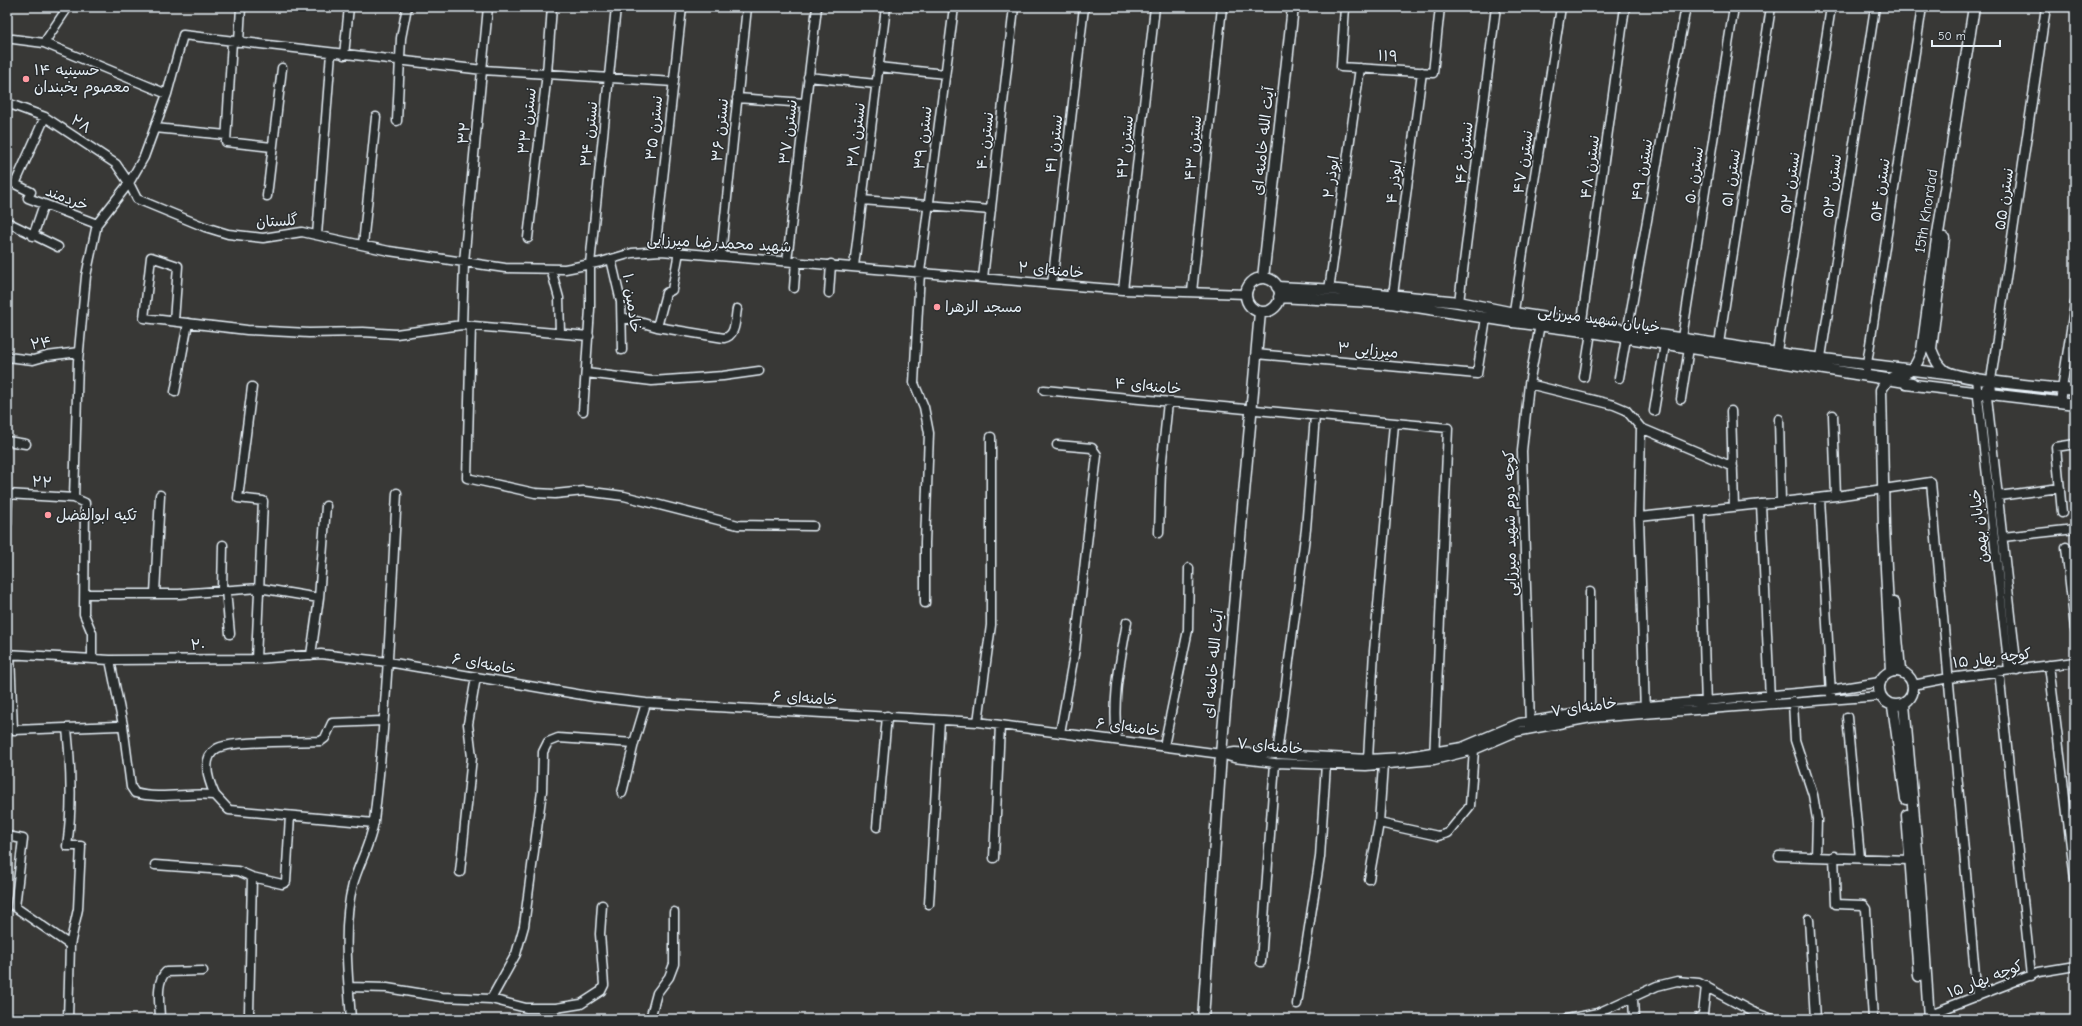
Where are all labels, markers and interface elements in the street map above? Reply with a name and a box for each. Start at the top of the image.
scale bar [1932,22,2000,48]
text: 50 m [1938,29,1966,43]
street label: ۱۱۹ [1377,46,1399,66]
place label: حسینیه ۱۴ معصوم یخبندان [34,61,130,99]
marker: حسینیه ۱۴ معصوم یخبندان [21,74,31,84]
street label: آیت الله خامنه ای [1248,85,1278,196]
street label: نسترن ۳۳ [514,87,540,155]
street label: نسترن ۳۵ [642,95,666,161]
street label: نسترن ۳۶ [708,97,732,163]
street label: نسترن ۳۷ [775,99,801,165]
street label: نسترن ۳۴ [577,100,601,168]
street label: نسترن ۳۸ [843,102,869,168]
street label: نسترن ۳۹ [910,105,936,171]
street label: ۲۸ [67,111,95,137]
street label: نسترن ۴۰ [973,111,997,171]
street label: نسترن ۴۱ [1041,114,1067,174]
street label: نسترن ۴۲ [1113,114,1137,180]
street label: نسترن ۴۳ [1181,114,1205,182]
street label: ۳۲ [454,121,474,145]
street label: نسترن ۴۶ [1451,121,1477,185]
street label: نسترن ۴۷ [1509,129,1537,195]
street label: نسترن ۴۸ [1577,134,1603,200]
street label: نسترن ۴۹ [1628,137,1656,203]
street label: نسترن ۵۰ [1681,145,1707,205]
street label: نسترن ۵۱ [1718,148,1744,208]
street label: نسترن ۵۲ [1776,151,1804,215]
street label: نسترن ۵۳ [1819,153,1845,219]
street label: ابوذر ۲ [1319,154,1343,200]
street label: نسترن ۵۴ [1866,157,1894,223]
street label: ابوذر ۴ [1382,159,1406,205]
street label: نسترن ۵۵ [1991,167,2017,231]
street label: 15th Khordad [1910,168,1942,254]
street label: خردمند [43,182,91,214]
street label: گلستان [256,211,298,231]
street label: شهید محمدرضا میرزایی [646,230,792,257]
street label: خامنه‌ای ۲ [1017,258,1085,282]
street label: خادمین ۱۰ [619,272,645,334]
place label: مسجد الزهرا [945,298,1022,316]
marker: مسجد الزهرا [932,302,942,312]
street label: خیابان شهید میرزایی [1537,302,1661,337]
street label: ۲۴ [29,332,53,354]
street label: میرزایی ۳ [1337,338,1399,363]
street label: خامنه‌ای ۴ [1114,374,1182,398]
street label: کوچه دوم شهید میرزایی [1500,450,1523,596]
street label: ۲۲ [31,472,53,492]
street label: خیابان بهمن [1966,488,1992,564]
place label: تکیه ابوالفضل [56,506,137,524]
marker: تکیه ابوالفضل [43,510,53,520]
street label: آیت الله خامنه ای [1199,608,1227,719]
street label: ۲۰ [190,636,206,654]
street label: کوچه بهار ۱۵ [1952,644,2033,673]
street label: خامنه‌ای ۶ [451,650,517,678]
street label: خامنه‌ای ۶ [772,687,838,709]
street label: خامنه‌ای ۷ [1550,693,1618,721]
street label: خامنه‌ای ۶ [1095,714,1161,740]
street label: خامنه‌ای ۷ [1236,734,1304,758]
street label: کوچه بهار ۱۵ [1945,956,2026,1003]

